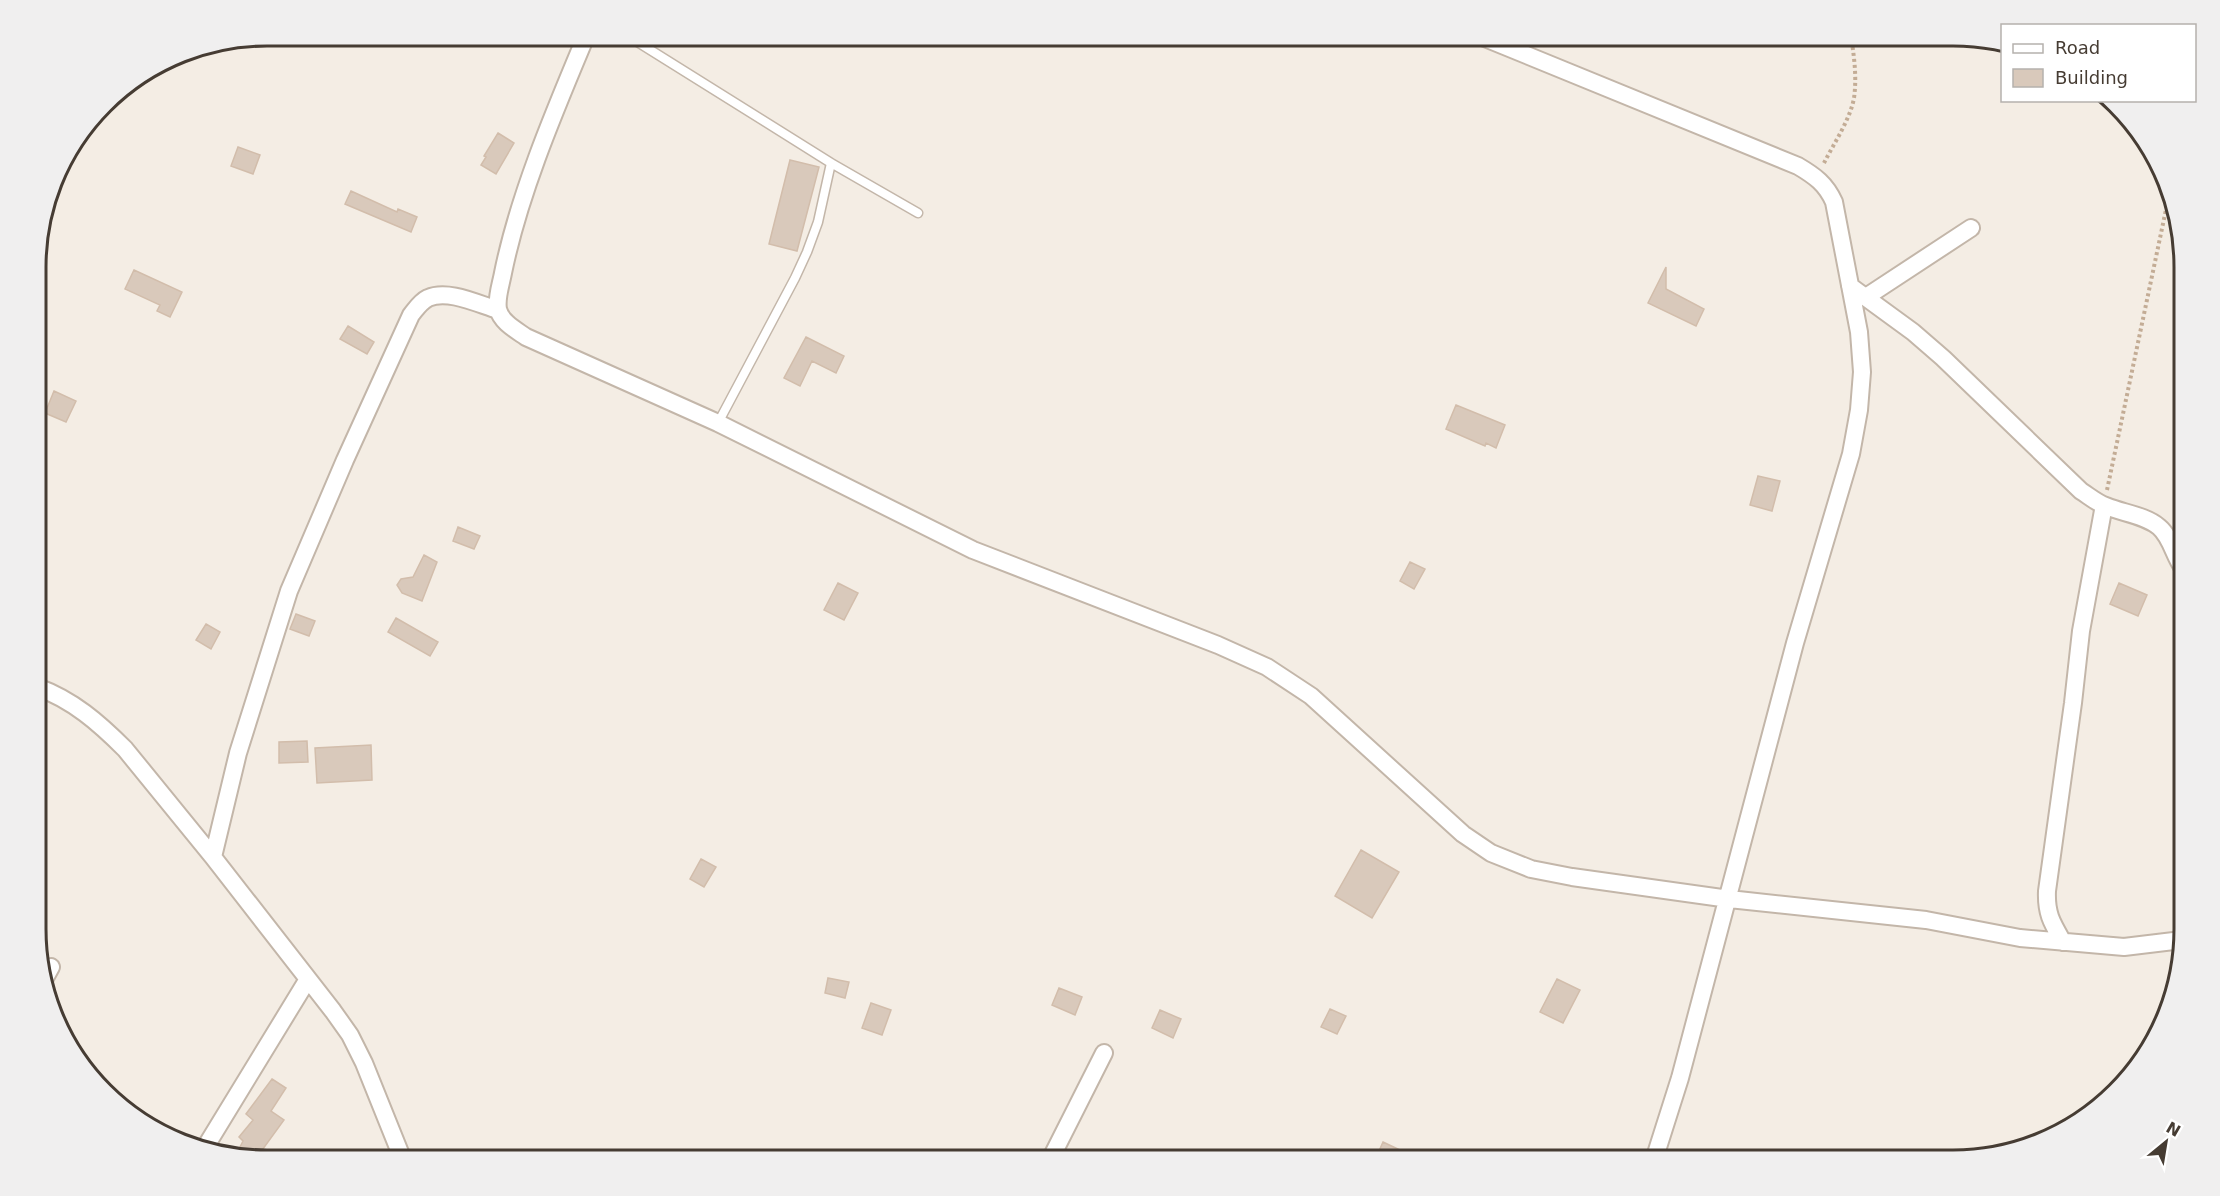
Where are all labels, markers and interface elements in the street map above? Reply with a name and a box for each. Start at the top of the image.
legend [2001,24,2196,102]
text: Road [2055,37,2100,58]
text: Building [2055,67,2128,88]
north arrow [2136,1112,2196,1172]
text: N [2163,1118,2184,1141]

